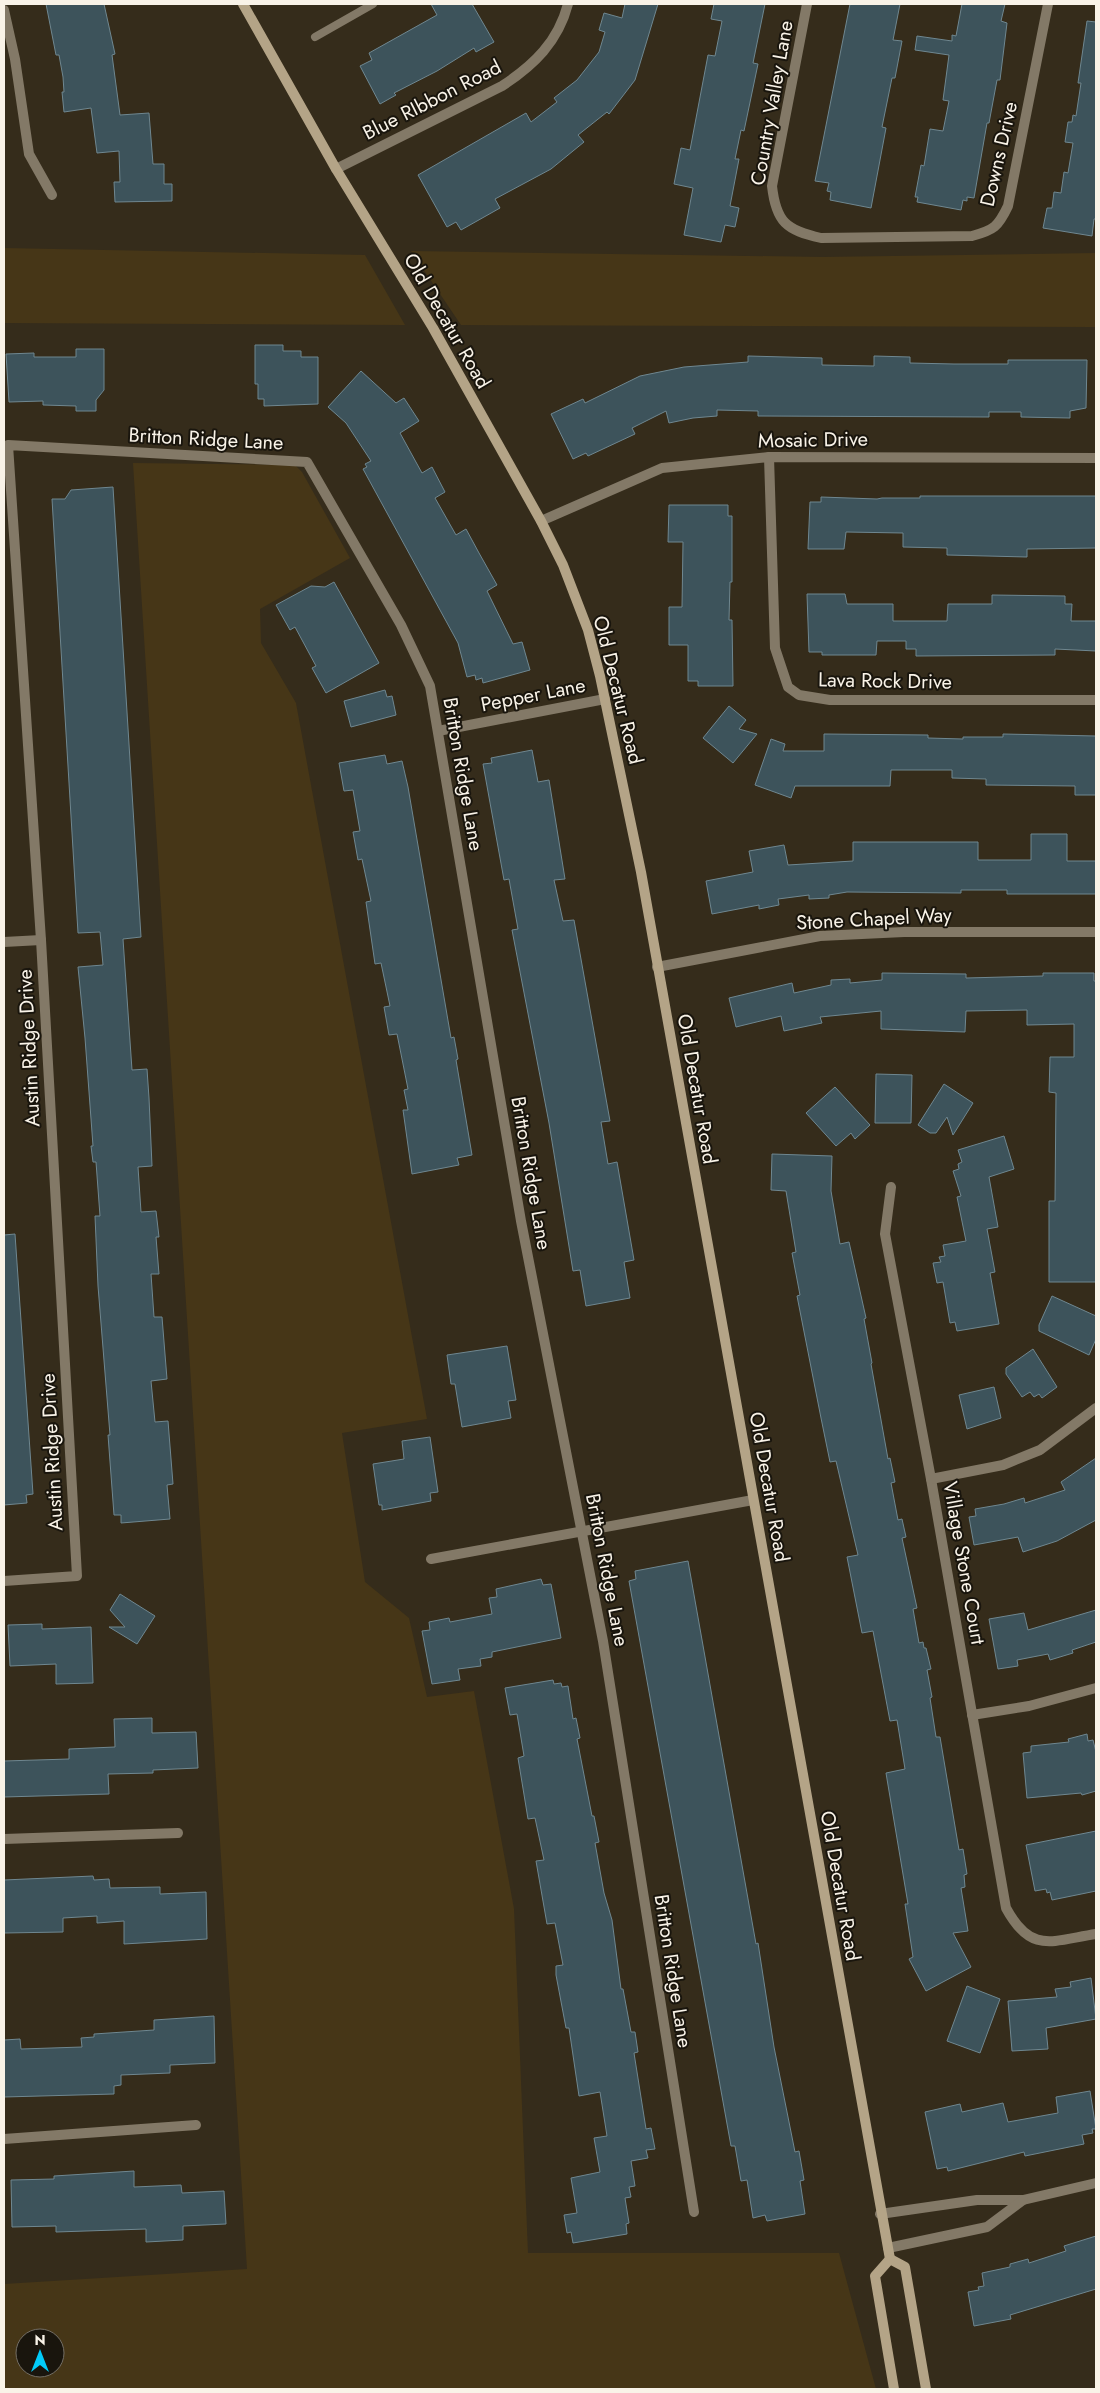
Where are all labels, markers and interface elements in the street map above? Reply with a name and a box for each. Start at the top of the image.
street label: Country Valley Lane [743,18,801,188]
street label: Blue RIbbon Road [358,53,506,147]
street label: Downs Drive [973,99,1025,209]
street label: Old Decatur Road [396,248,498,394]
street label: Britton Ridge Lane [128,420,284,458]
street label: Mosaic Drive [758,425,868,455]
street label: Old Decatur Road [586,613,650,767]
street label: Lava Rock Drive [818,665,952,697]
street label: Pepper Lane [478,671,588,719]
street label: Britton Ridge Lane [435,695,491,853]
street label: Stone Chapel Way [795,900,953,938]
street label: Austin Ridge Drive [10,968,48,1128]
street label: Old Decatur Road [670,1012,724,1166]
street label: Britton Ridge Lane [503,1094,559,1252]
street label: Austin Ridge Drive [33,1372,71,1532]
street label: Old Decatur Road [742,1410,796,1564]
street label: Village Stone Court [935,1479,993,1647]
street label: Britton Ridge Lane [578,1491,636,1649]
street label: Old Decatur Road [813,1809,867,1963]
street label: Britton Ridge Lane [647,1892,699,2050]
north arrow [15,2328,65,2378]
text: N [34,2330,46,2350]

